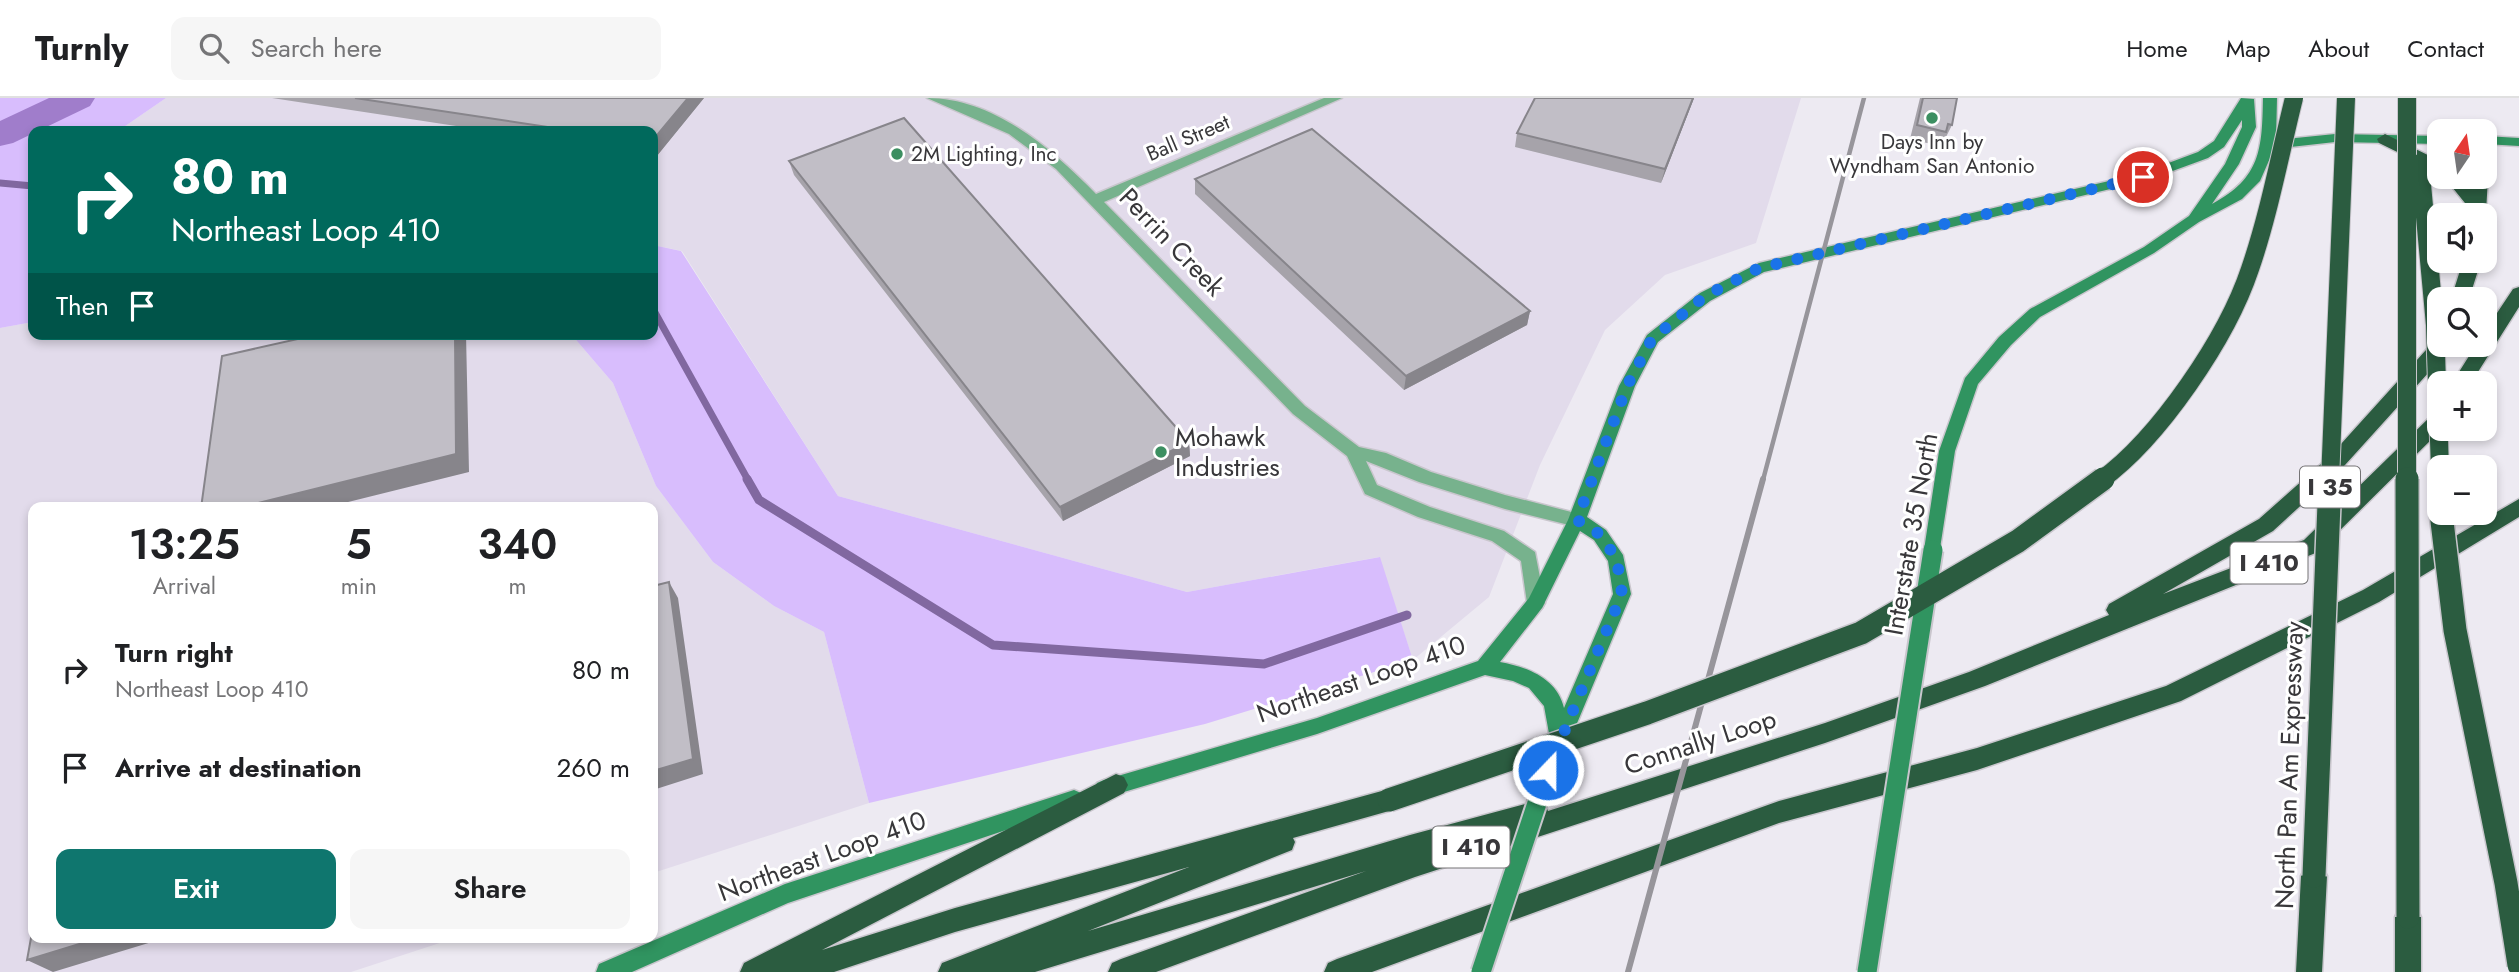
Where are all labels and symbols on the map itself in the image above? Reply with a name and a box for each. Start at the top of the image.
street label: Ball Street [1142,107,1234,169]
marker: Days Inn by Wyndham San Antonio [1924,110,1940,126]
north arrow [2427,119,2497,189]
place label: Days Inn by Wyndham San Antonio [1829,127,2035,181]
place label: 2M Lighting, Inc [911,139,1057,169]
marker: 2M Lighting, Inc [889,146,905,162]
pin [2113,147,2173,207]
street label: Perrin Creek [1111,179,1234,305]
place label: Mohawk Industries [1175,418,1280,486]
street label: Interstate 35 North [1874,430,1948,638]
marker: Mohawk Industries [1153,444,1169,460]
road number: I 35 [2300,466,2360,508]
road number: I 410 [2230,542,2308,584]
street label: North Pan Am Expressway [2265,620,2313,910]
street label: Northeast Loop 410 [1251,625,1471,733]
street label: Connally Loop [1619,700,1781,784]
position arrow [1511,733,1585,807]
street label: Northeast Loop 410 [713,801,931,911]
road number: I 410 [1432,826,1510,868]

